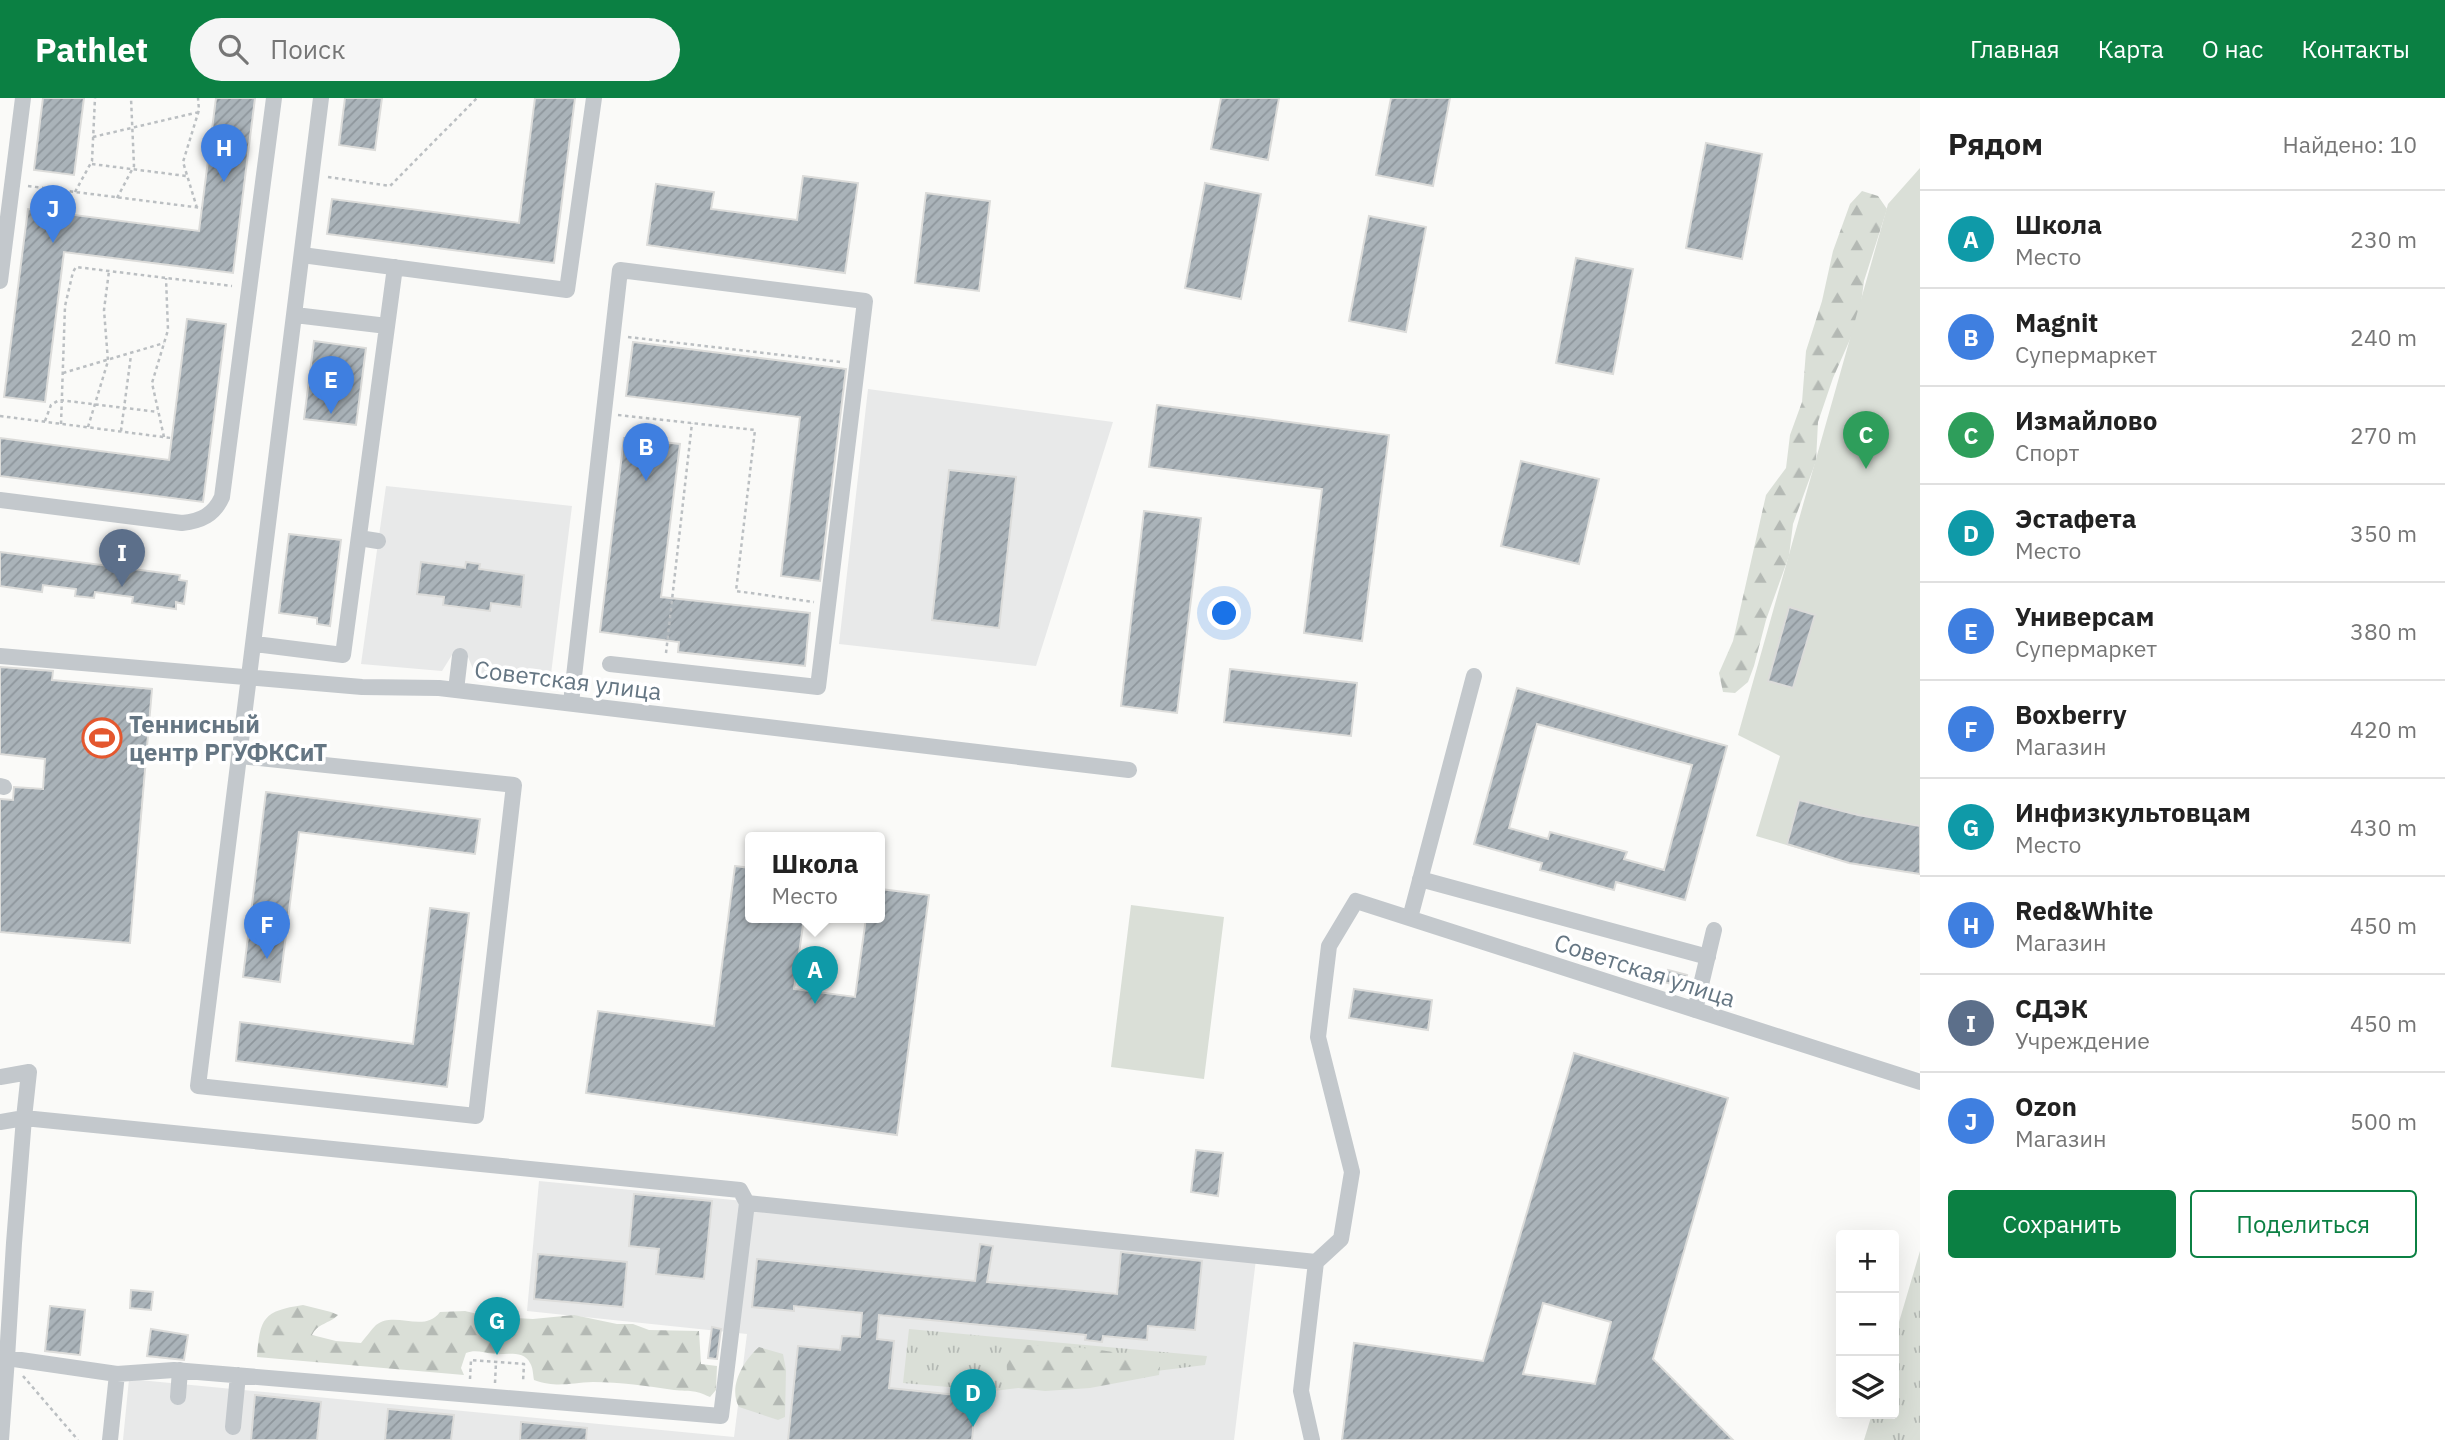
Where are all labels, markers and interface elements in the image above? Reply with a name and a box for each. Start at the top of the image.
search box [190,18,680,81]
text: Pathlet [35,28,148,71]
icon: search [214,30,252,68]
text: Поиск [270,32,345,66]
text: Главная [1970,33,2060,65]
text: Карта [2098,33,2164,65]
text: О нас [2202,33,2263,65]
text: Контакты [2301,33,2410,65]
pin: H [201,124,247,182]
text: Рядом [1948,124,2043,163]
text: Найдено: 10 [2282,129,2417,159]
pin: J [30,185,76,243]
text: Школа [2015,207,2102,241]
text: A [1963,224,1979,254]
text: 230 m [2350,224,2417,254]
text: Место [2015,241,2081,271]
text: Magnit [2015,305,2098,339]
text: B [1963,322,1979,352]
text: 240 m [2350,322,2417,352]
text: Супермаркет [2015,339,2157,369]
pin: E [308,356,354,414]
text: Измайлово [2015,403,2157,437]
pin: C [1843,411,1889,469]
text: C [1964,420,1978,450]
text: 270 m [2350,420,2417,450]
pin: B [623,423,669,481]
text: Спорт [2015,437,2079,467]
text: Эстафета [2015,501,2137,535]
text: D [1963,518,1979,548]
text: 350 m [2350,518,2417,548]
pin: I [99,529,145,587]
text: Место [2015,535,2081,565]
your location [1207,596,1241,630]
text: Универсам [2015,599,2154,633]
text: E [1964,616,1978,646]
text: 380 m [2350,616,2417,646]
text: Супермаркет [2015,633,2157,663]
street label: Советская улица [473,653,664,707]
text: Boxberry [2015,697,2127,731]
place label: Теннисный центр РГУФКСиТ [129,708,327,768]
text: F [1964,714,1978,744]
text: 420 m [2350,714,2417,744]
sports icon: Теннисный центр РГУФКСиТ [81,717,123,759]
text: Магазин [2015,731,2106,761]
text: Инфизкультовцам [2015,795,2251,829]
text: G [1963,812,1979,842]
text: 430 m [2350,812,2417,842]
text: Место [2015,829,2081,859]
popup [745,832,885,923]
text: Школа [772,846,858,880]
text: Место [772,880,838,910]
text: Red&White [2015,893,2153,927]
pin: F [244,901,290,959]
text: H [1963,910,1979,940]
text: 450 m [2350,910,2417,940]
street label: Советская улица [1550,926,1740,1014]
text: Магазин [2015,927,2106,957]
pin: A [792,946,838,1004]
text: СДЭК [2015,991,2088,1025]
text: I [1966,1008,1976,1038]
text: 450 m [2350,1008,2417,1038]
text: Учреждение [2015,1025,2150,1055]
text: Ozon [2015,1089,2077,1123]
text: J [1965,1106,1977,1136]
text: 500 m [2350,1106,2417,1136]
text: Магазин [2015,1123,2106,1153]
button: Сохранить [1948,1190,2176,1258]
button: Поделиться [2190,1190,2417,1258]
map controls [1836,1230,1899,1419]
button: + [1836,1230,1899,1293]
button: − [1836,1293,1899,1356]
pin: G [474,1297,520,1355]
button: layers [1836,1356,1899,1419]
pin: D [950,1369,996,1427]

